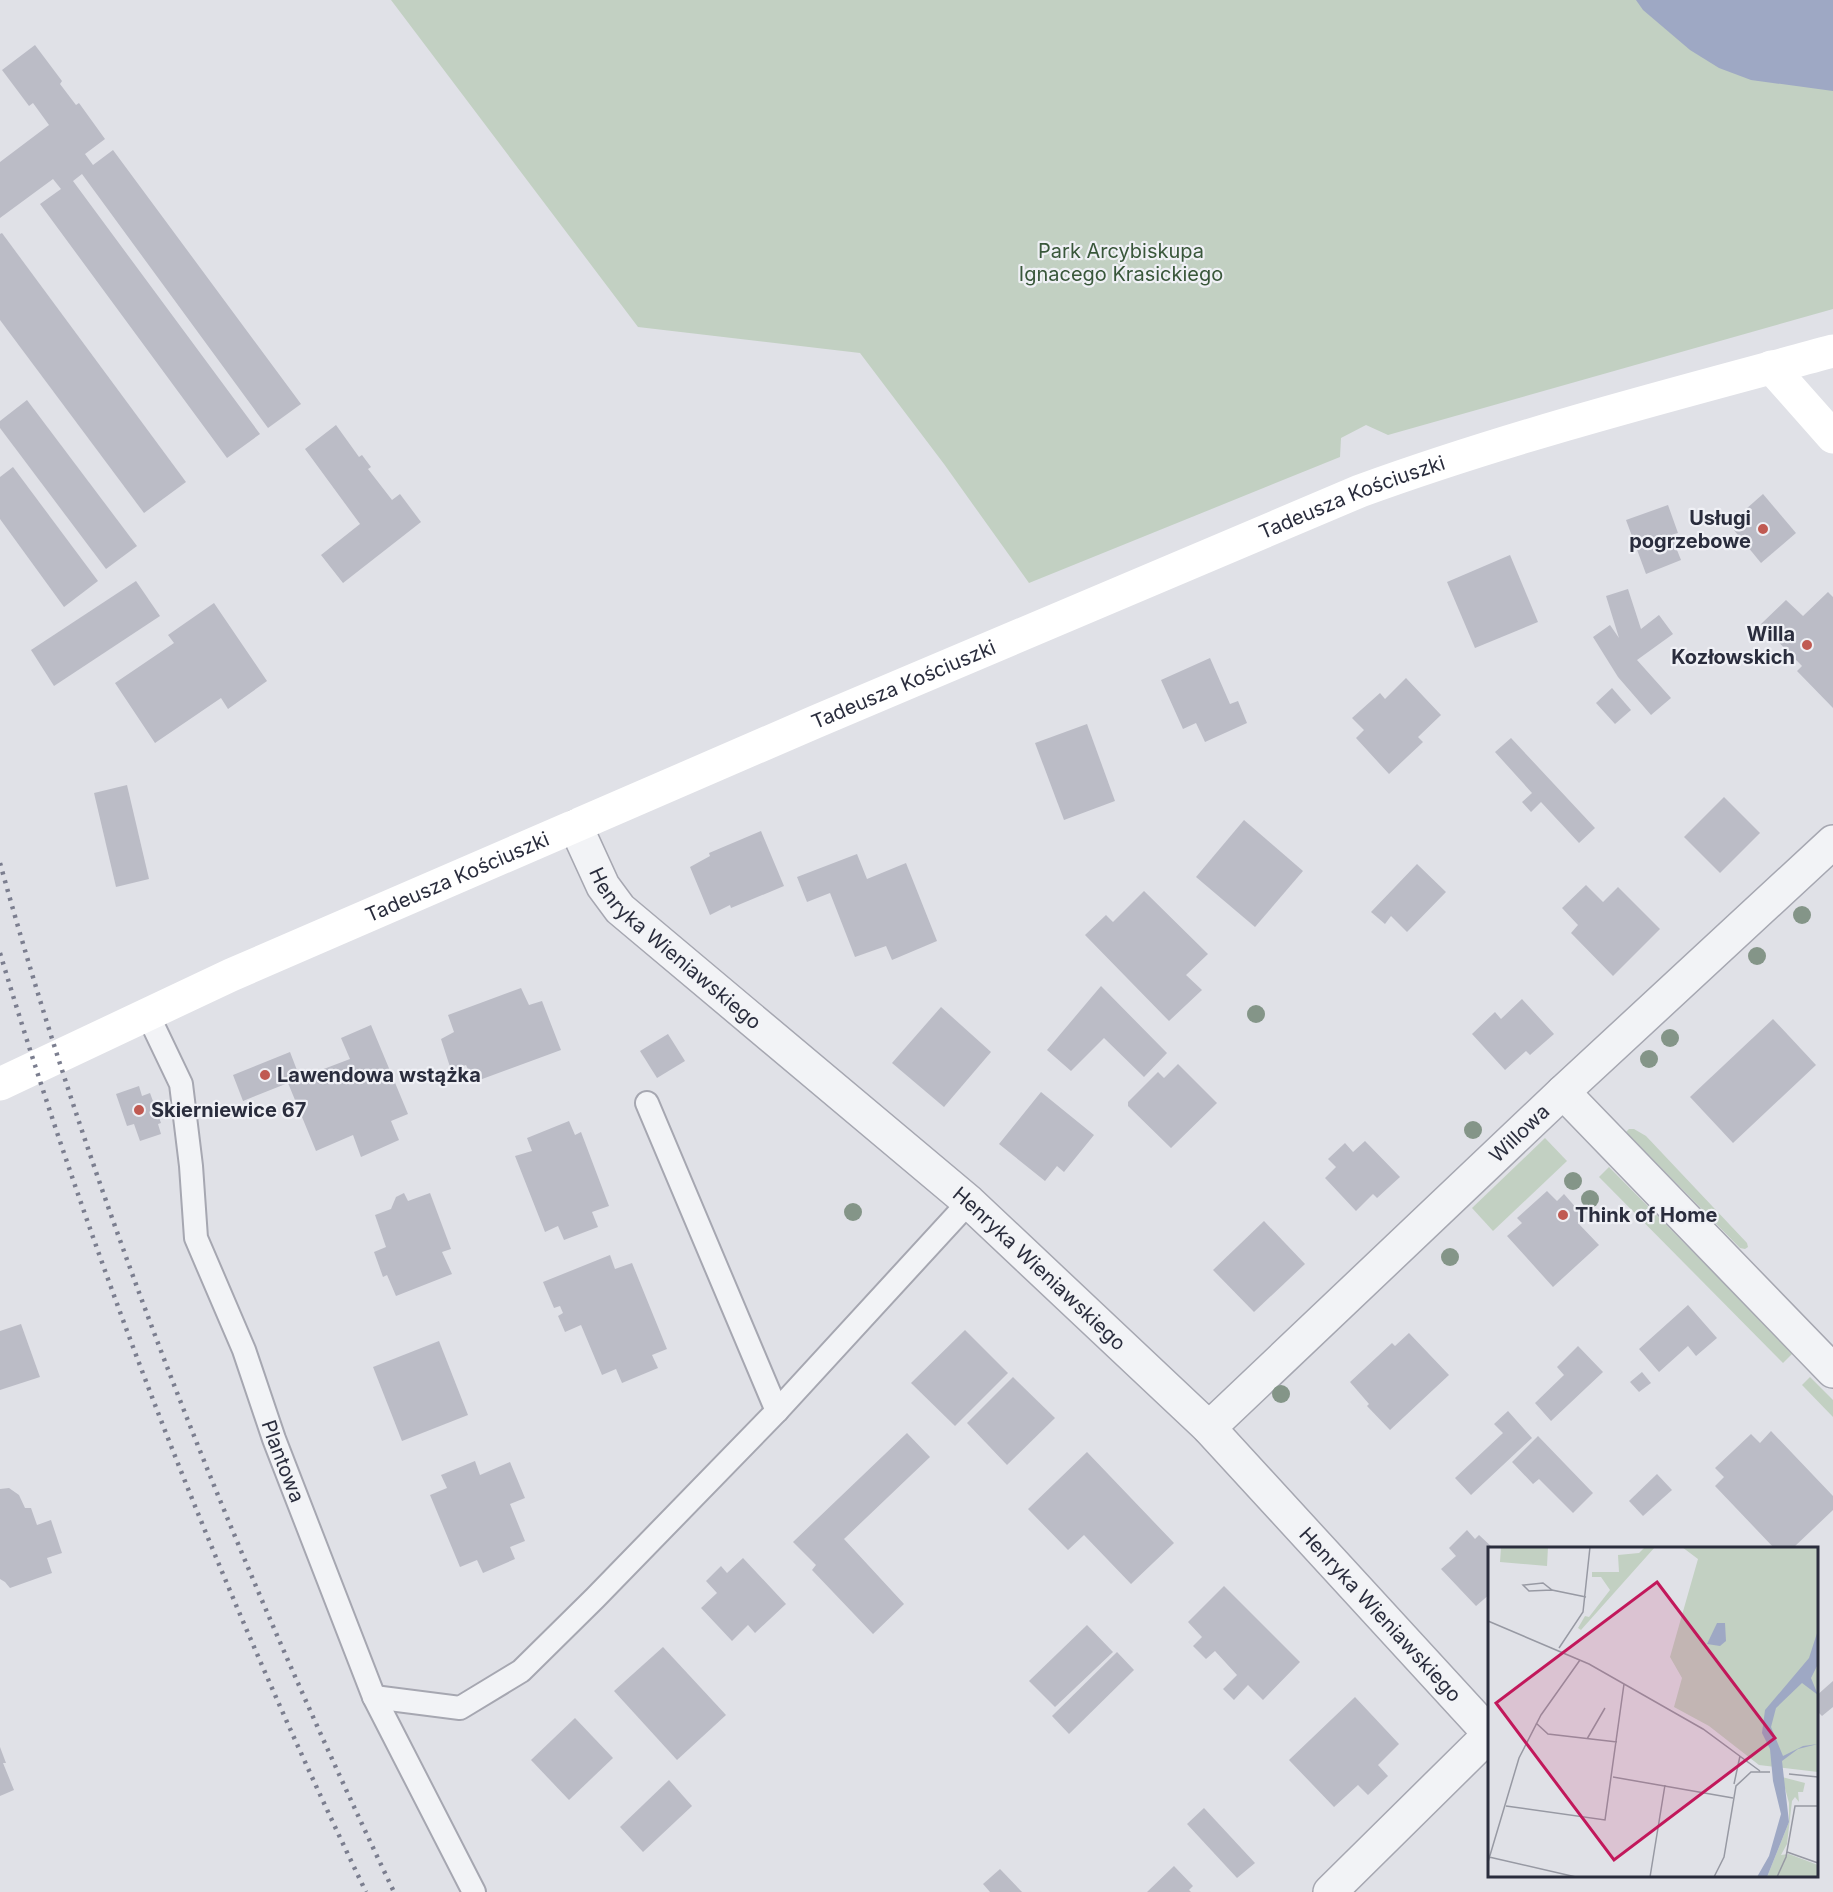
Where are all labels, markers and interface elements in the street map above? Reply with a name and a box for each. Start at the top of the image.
park label: Park Arcybiskupa Ignacego Krasickiego [1019,239,1223,286]
street label: Tadeusza Kościuszki [1255,451,1448,544]
place label: Usługi pogrzebowe [1629,506,1751,553]
marker: Usługi pogrzebowe [1756,522,1770,536]
place label: Willa Kozłowskich [1671,622,1795,669]
street label: Tadeusza Kościuszki [808,635,999,734]
marker: Willa Kozłowskich [1800,638,1814,652]
street label: Tadeusza Kościuszki [362,827,553,927]
street label: Henryka Wieniawskiego [584,864,766,1034]
place label: Lawendowa wstążka [277,1063,481,1087]
marker: Lawendowa wstążka [258,1068,272,1082]
place label: Skierniewice 67 [151,1098,306,1122]
street label: Willowa [1485,1099,1554,1167]
marker: Skierniewice 67 [132,1103,146,1117]
street label: Henryka Wieniawskiego [948,1182,1131,1355]
place label: Think of Home [1575,1203,1717,1227]
marker: Think of Home [1556,1208,1570,1222]
street label: Plantowa [256,1417,309,1506]
street label: Henryka Wieniawskiego [1294,1522,1466,1707]
inset map [1488,1547,1818,1877]

